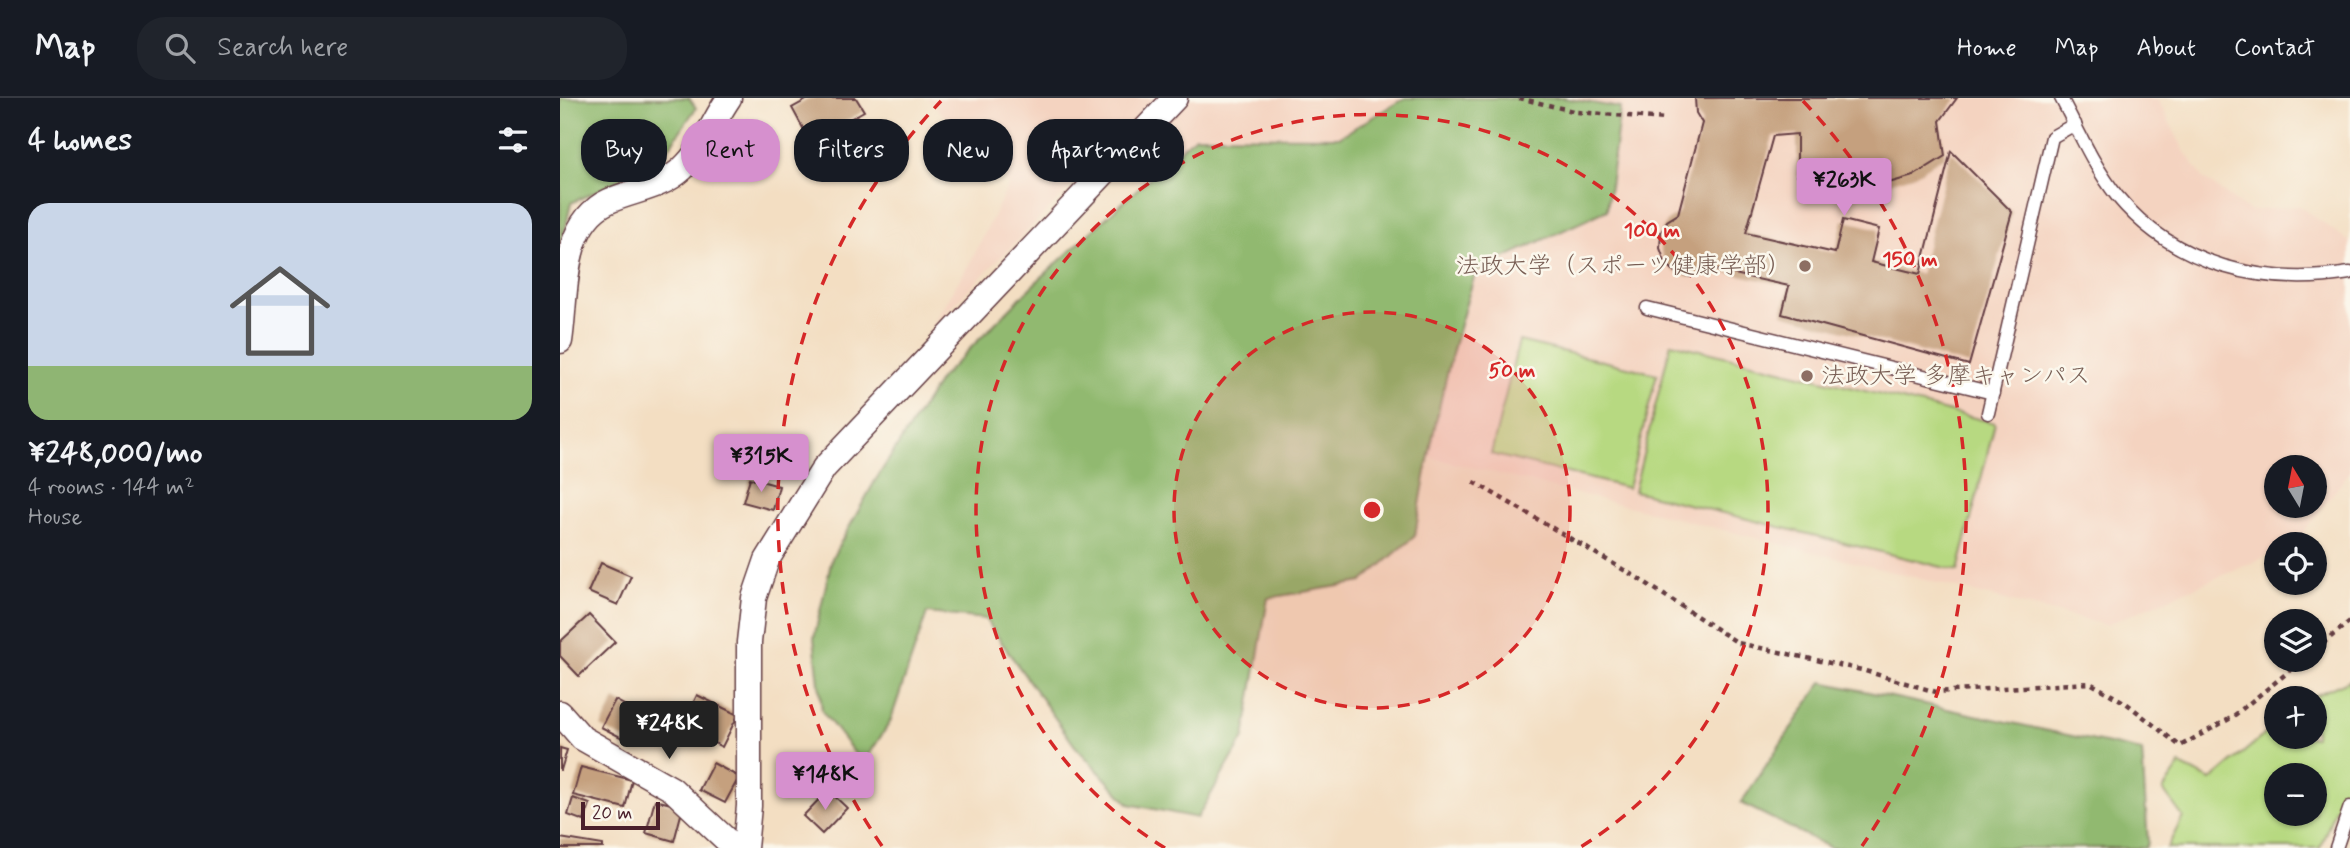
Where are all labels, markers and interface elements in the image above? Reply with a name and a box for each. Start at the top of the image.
search box [137,17,627,80]
text: Map [35,26,95,70]
icon: search [161,29,199,67]
text: Search here [217,31,348,65]
text: Home [1957,33,2017,64]
text: Map [2055,33,2099,64]
text: About [2137,33,2196,64]
text: Contact [2234,33,2315,64]
chip: Buy [581,119,667,182]
chip: Rent [681,119,780,182]
chip: Filters [794,119,909,182]
chip: New [923,119,1013,182]
chip: Apartment [1027,119,1184,182]
text: 4 homes [28,121,132,160]
icon: filters [494,121,532,159]
pin: ¥263K [1795,158,1893,218]
text: ¥263K [1813,166,1875,196]
text: 100 m [1624,217,1680,245]
text: 150 m [1882,246,1938,274]
icon: home [217,248,343,374]
place label: 法政大学（スポーツ健康学部） [1455,251,1791,282]
marker: 法政大学（スポーツ健康学部） [1797,258,1813,274]
text: 50 m [1489,357,1536,385]
place label: 法政大学 多摩キャンパス [1821,361,2091,392]
marker: 法政大学 多摩キャンパス [1799,368,1815,384]
text: ¥248,000/mo [28,434,203,473]
pin: ¥315K [712,434,810,494]
text: ¥315K [730,442,792,472]
north arrow [2264,455,2328,518]
map controls [2264,455,2327,826]
text: 4 rooms · 144 m² [28,473,195,503]
centre of rings [1360,498,1384,522]
text: House [28,503,82,533]
button: locate [2264,532,2327,595]
button: layers [2264,609,2327,672]
button: + [2264,686,2327,749]
pin: ¥248K [620,702,718,761]
text: ¥248K [635,709,703,739]
pin: ¥148K [776,752,874,812]
text: ¥148K [792,760,858,790]
button: − [2264,763,2327,826]
scale bar [581,799,660,831]
text: 20 m [592,801,632,826]

